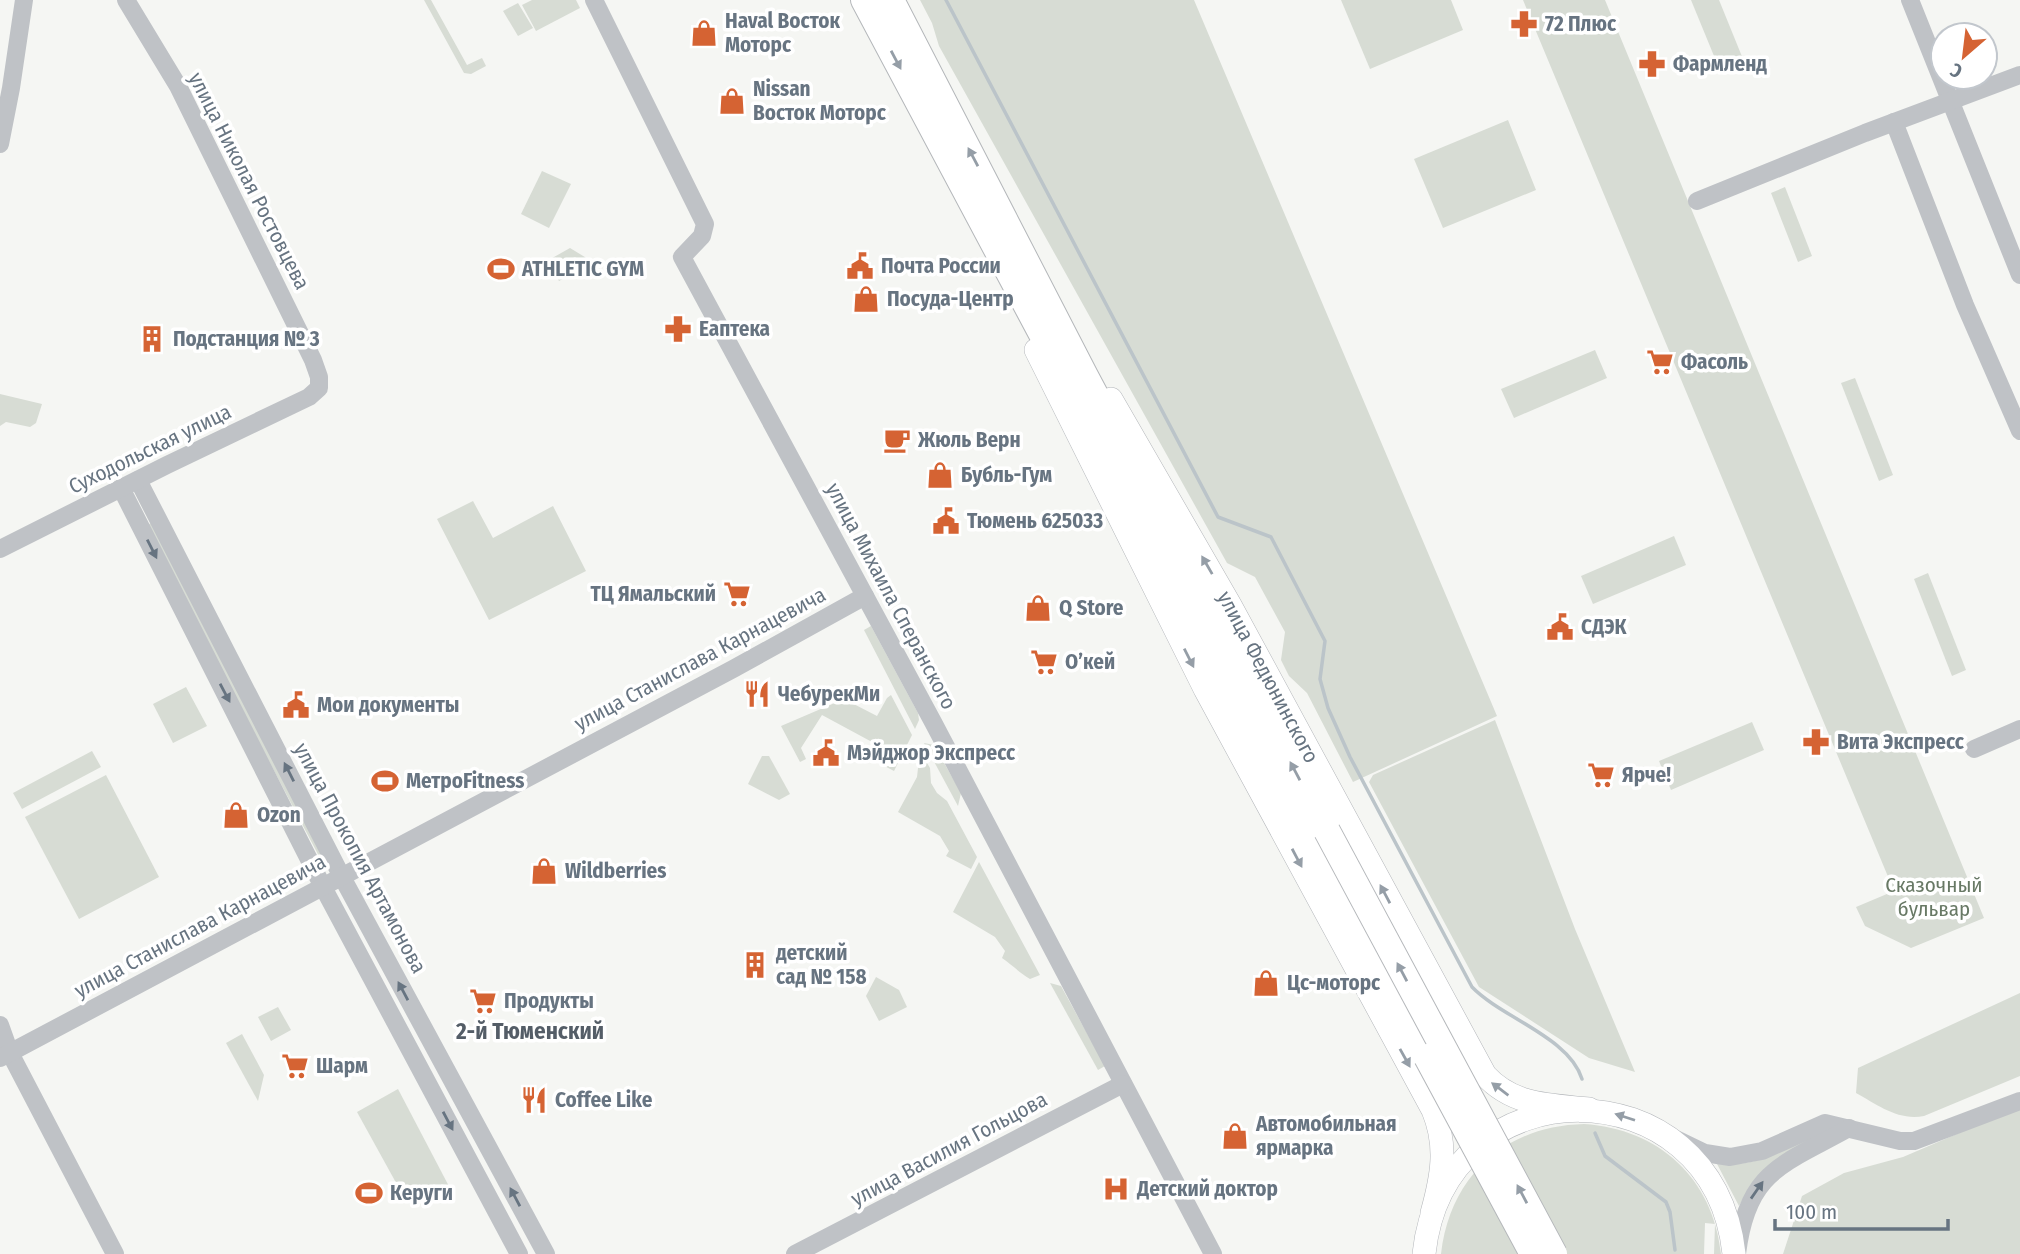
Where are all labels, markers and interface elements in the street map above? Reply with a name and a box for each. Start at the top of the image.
place label: Haval Восток Моторс [725,8,840,58]
pharmacy icon: 72 Плюс [1509,9,1539,39]
place label: 72 Плюс [1545,11,1617,37]
shop icon: Haval Восток Моторс [689,18,719,48]
north arrow [1929,21,1999,91]
pharmacy icon: Фармленд [1637,49,1667,79]
one-way arrow [889,51,901,71]
place label: Фармленд [1673,51,1767,77]
text: С [1946,58,1966,83]
street label: улица Николая Ростовцева [183,68,315,294]
place label: Nissan Восток Моторс [753,76,887,126]
shop icon: Nissan Восток Моторс [717,86,747,116]
one-way arrow [968,147,979,167]
public building icon: Почта России [845,251,875,281]
place label: Почта России [881,253,1001,279]
sports icon: ATHLETIC GYM [486,254,516,284]
place label: ATHLETIC GYM [521,256,644,282]
shop icon: Посуда-Центр [851,284,881,314]
place label: Посуда-Центр [887,286,1014,312]
pharmacy icon: Еаптека [663,314,693,344]
place label: Еаптека [699,316,770,342]
building icon: Подстанция № 3 [137,324,167,354]
place label: Подстанция № 3 [173,326,320,352]
supermarket icon: Фасоль [1645,347,1675,377]
place label: Фасоль [1681,349,1748,375]
street label: Суходольская улица [65,398,235,500]
cafe icon: Жюль Верн [882,425,912,455]
place label: Жюль Верн [917,427,1021,453]
shop icon: Бубль-Гум [925,460,955,490]
place label: Бубль-Гум [961,462,1052,488]
street label: улица Михаила Сперанского [820,478,962,714]
public building icon: Тюмень 625033 [931,506,961,536]
place label: Тюмень 625033 [967,508,1103,534]
one-way arrow [146,539,157,559]
one-way arrow [1200,555,1213,574]
supermarket icon: ТЦ Ямальский [722,579,752,609]
place label: ТЦ Ямальский [590,581,716,607]
street label: улица Станислава Карнацевича [570,582,830,736]
street label: улица Федюнинского [1212,587,1324,767]
shop icon: Q Store [1023,593,1053,623]
place label: Q Store [1059,595,1124,621]
public building icon: СДЭК [1545,612,1575,642]
place label: СДЭК [1581,614,1628,640]
supermarket icon: О’кей [1029,647,1059,677]
one-way arrow [1183,648,1195,668]
place label: О’кей [1065,649,1115,675]
restaurant icon: ЧебурекМи [742,679,772,709]
place label: ЧебурекМи [778,681,880,707]
one-way arrow [219,684,231,703]
public building icon: Мои документы [281,690,311,720]
place label: Мои документы [317,692,459,718]
pharmacy icon: Вита Экспресс [1801,727,1831,757]
place label: Вита Экспресс [1837,729,1965,755]
street label: улица Прокопия Артамонова [288,738,432,978]
public building icon: Мэйджор Экспресс [811,738,841,768]
place label: Мэйджор Экспресс [847,740,1016,766]
supermarket icon: Ярче! [1586,760,1616,790]
one-way arrow [1289,761,1301,781]
one-way arrow [283,762,294,782]
place label: Ярче! [1622,762,1671,788]
sports icon: МетроFitness [370,766,400,796]
place label: МетроFitness [406,768,524,794]
shop icon: Ozon [221,800,251,830]
place label: Ozon [257,802,301,828]
one-way arrow [1291,848,1303,868]
street label: улица Станислава Карнацевича [70,849,330,1003]
shop icon: Wildberries [529,856,559,886]
place label: Wildberries [565,858,666,884]
park label: Сказочный бульвар [1885,872,1983,922]
one-way arrow [1379,884,1391,904]
place label: детский сад № 158 [775,940,867,990]
building icon: детский сад № 158 [740,950,770,980]
one-way arrow [1397,962,1408,982]
shop icon: Цс-моторс [1251,968,1281,998]
place label: Цс-моторс [1287,970,1381,996]
one-way arrow [398,980,410,1000]
supermarket icon: Продукты [468,986,498,1016]
place label: Продукты [504,988,594,1014]
district label: 2-й Тюменский [455,1017,604,1045]
one-way arrow [1400,1048,1411,1068]
supermarket icon: Шарм [280,1051,310,1081]
place label: Шарм [316,1053,368,1079]
one-way arrow [1491,1082,1509,1096]
restaurant icon: Coffee Like [519,1085,549,1115]
street label: улица Василия Гольцова [846,1086,1052,1212]
place label: Coffee Like [555,1087,653,1113]
one-way arrow [442,1111,454,1131]
place label: Автомобильная ярмарка [1255,1111,1397,1161]
one-way arrow [1614,1111,1635,1121]
shop icon: Автомобильная ярмарка [1220,1121,1250,1151]
hospital icon: Детский доктор [1101,1174,1131,1204]
place label: Детский доктор [1136,1176,1278,1202]
sports icon: Керуги [354,1178,384,1208]
place label: Керуги [390,1180,453,1206]
one-way arrow [1750,1181,1764,1199]
one-way arrow [1516,1184,1527,1204]
one-way arrow [509,1187,521,1207]
scale bar [1775,1188,1948,1232]
text: 100 m [1786,1199,1837,1225]

